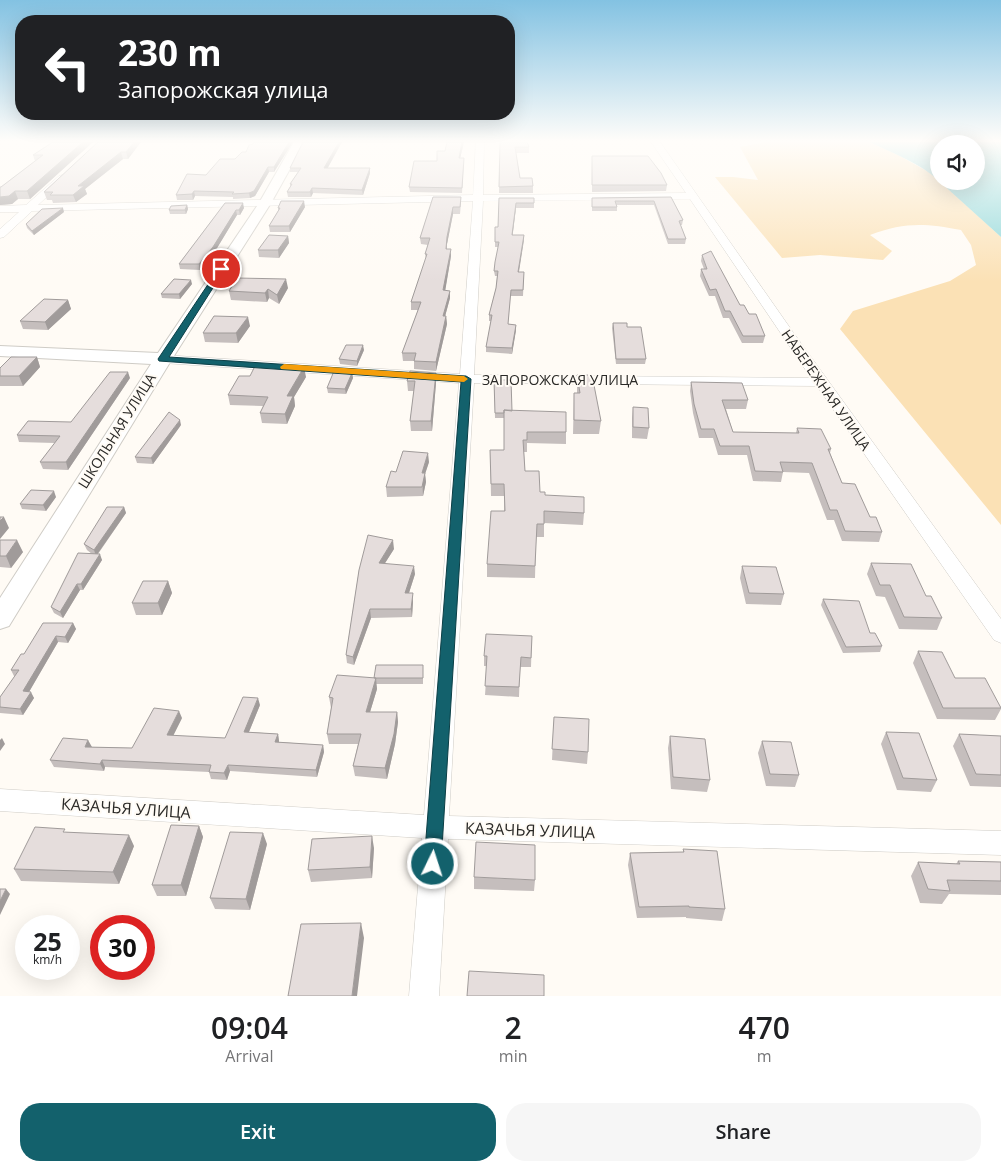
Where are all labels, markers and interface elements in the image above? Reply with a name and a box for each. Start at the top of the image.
text: 230 m [118,29,222,76]
icon: left [35,35,100,100]
text: Запорожская улица [118,74,328,104]
map controls [930,135,985,190]
button: sound [930,135,985,190]
pin [200,248,242,290]
icon: arrive [207,255,235,283]
street label: НАБЕРЕЖНАЯ УЛИЦА [777,326,875,454]
street label: ШКОЛЬНАЯ УЛИЦА [73,369,160,492]
street label: ЗАПОРОЖСКАЯ УЛИЦА [482,370,638,389]
street label: КАЗАЧЬЯ УЛИЦА [60,792,193,824]
street label: КАЗАЧЬЯ УЛИЦА [465,817,596,843]
position arrow [406,837,458,889]
speed limit sign: 30 [90,915,155,980]
text: 25 [33,924,62,958]
text: km/h [33,951,62,968]
text: 09:04 [211,1007,288,1048]
text: 2 [505,1007,522,1048]
text: 470 [739,1007,790,1048]
text: Arrival [225,1045,274,1067]
text: min [499,1045,528,1067]
text: m [757,1045,772,1067]
button: Exit [20,1103,496,1161]
button: Share [506,1103,981,1161]

